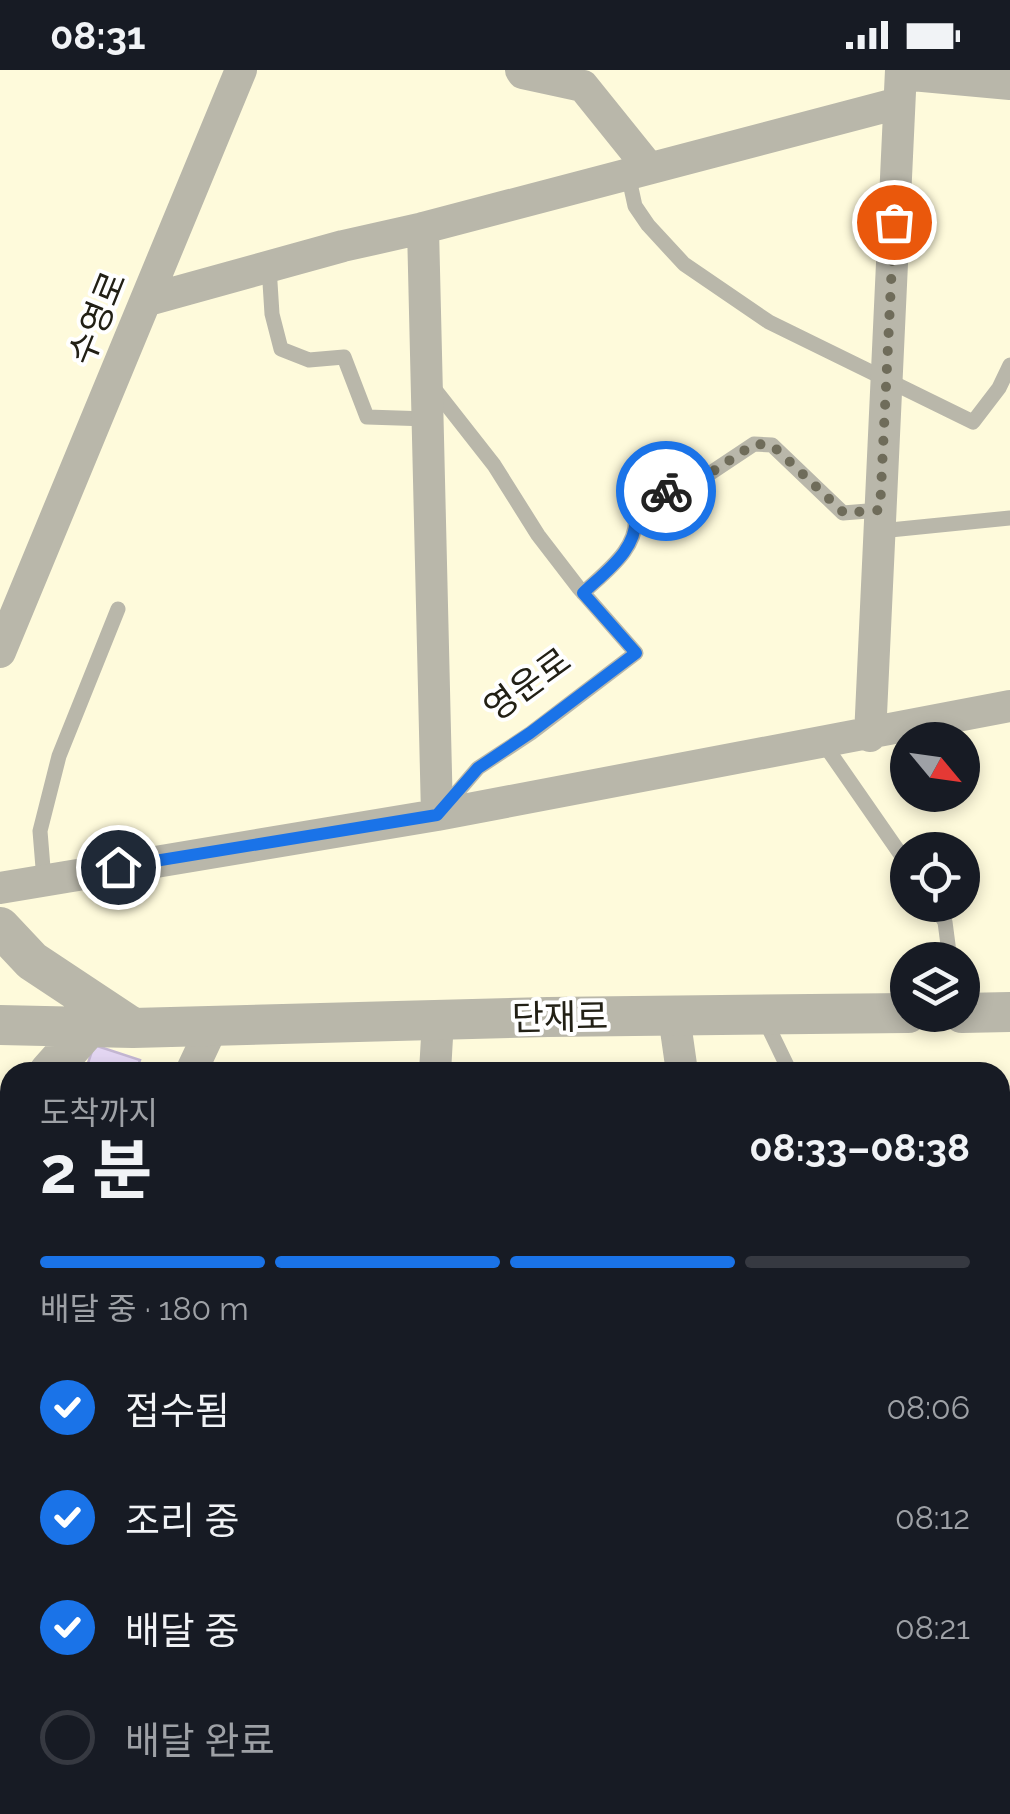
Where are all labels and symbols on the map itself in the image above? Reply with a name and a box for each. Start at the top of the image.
pin [852,180,937,265]
street label: 수영로 [60,266,134,370]
courier [616,441,716,541]
street label: 영운로 [476,639,578,729]
north arrow [890,722,980,812]
pin [76,825,161,910]
street label: 단재로 [511,996,609,1038]

